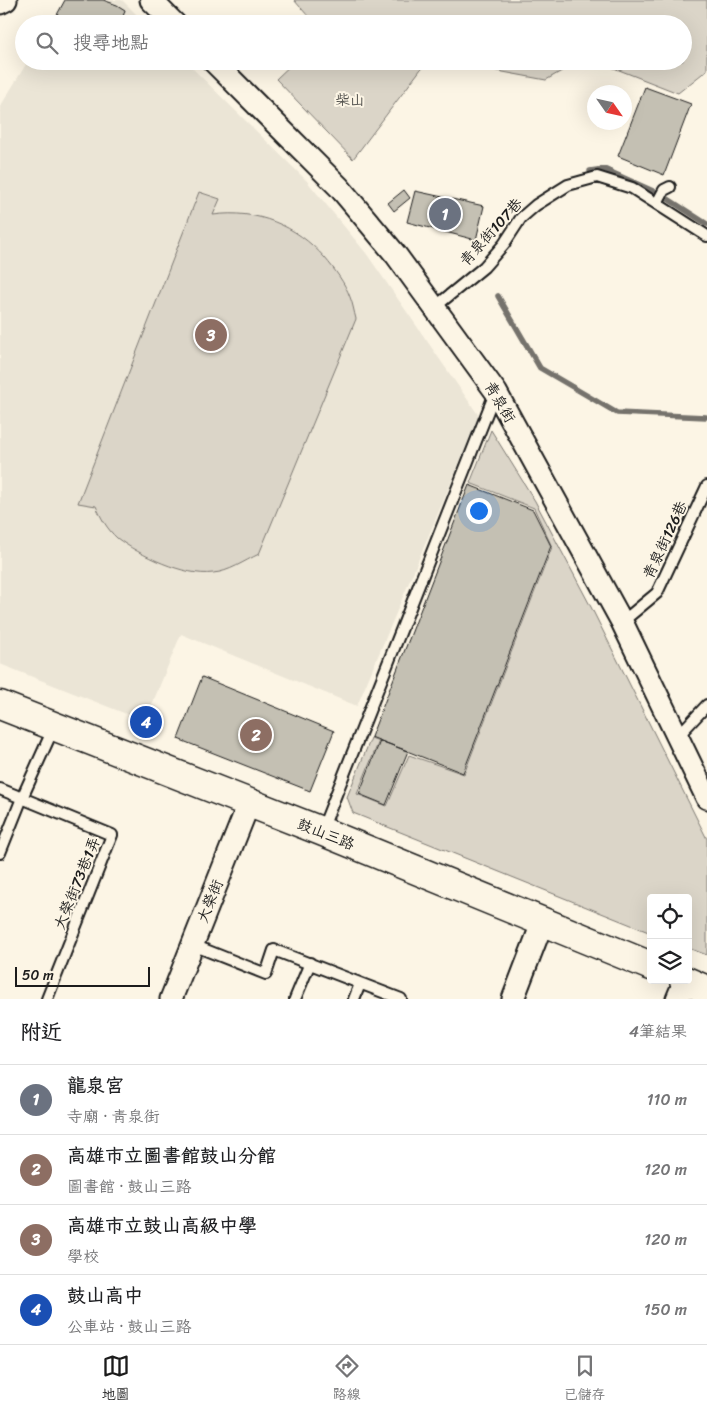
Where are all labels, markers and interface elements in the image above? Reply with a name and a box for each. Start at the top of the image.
search box [15,15,692,70]
text: 搜尋地點 [73,26,149,59]
icon: search [33,29,61,57]
north arrow [587,85,632,130]
park label: 柴山 [335,87,365,113]
street label: 青泉街107巷 [453,192,529,272]
pin: 1 [429,195,461,233]
pin: 3 [195,316,227,354]
street label: 青泉街 [477,376,523,428]
street label: 青泉街126巷 [636,497,694,583]
your location [466,498,492,524]
pin: 4 [130,703,162,741]
pin: 2 [240,716,272,754]
street label: 鼓山三路 [293,811,359,857]
street label: 大榮街73巷1弄 [47,833,107,933]
street label: 大榮街 [190,875,230,927]
map controls [647,894,692,984]
button: locate [647,894,692,939]
button: layers [647,939,692,984]
text: 50 m [22,963,54,988]
scale bar [15,964,150,987]
text: 附近 [20,1013,62,1051]
text: 4筆結果 [629,1017,687,1046]
text: 龍泉宮 [67,1069,124,1102]
text: 1 [33,1085,39,1114]
text: 110 m [647,1085,687,1114]
text: 寺廟 · 青泉街 [67,1102,160,1131]
text: 高雄市立圖書館鼓山分館 [67,1139,276,1172]
text: 2 [31,1155,41,1184]
text: 120 m [644,1155,687,1184]
text: 圖書館 · 鼓山三路 [67,1172,192,1201]
text: 高雄市立鼓山高級中學 [67,1209,257,1242]
text: 3 [32,1225,40,1254]
text: 120 m [644,1225,687,1254]
text: 學校 [67,1242,99,1271]
text: 鼓山高中 [67,1279,143,1312]
text: 4 [31,1295,41,1324]
text: 150 m [644,1295,687,1324]
text: 公車站 · 鼓山三路 [67,1312,192,1341]
tab: 地圖 [102,1352,130,1407]
tab: 路線 [333,1352,361,1407]
tab: 已儲存 [564,1352,606,1407]

